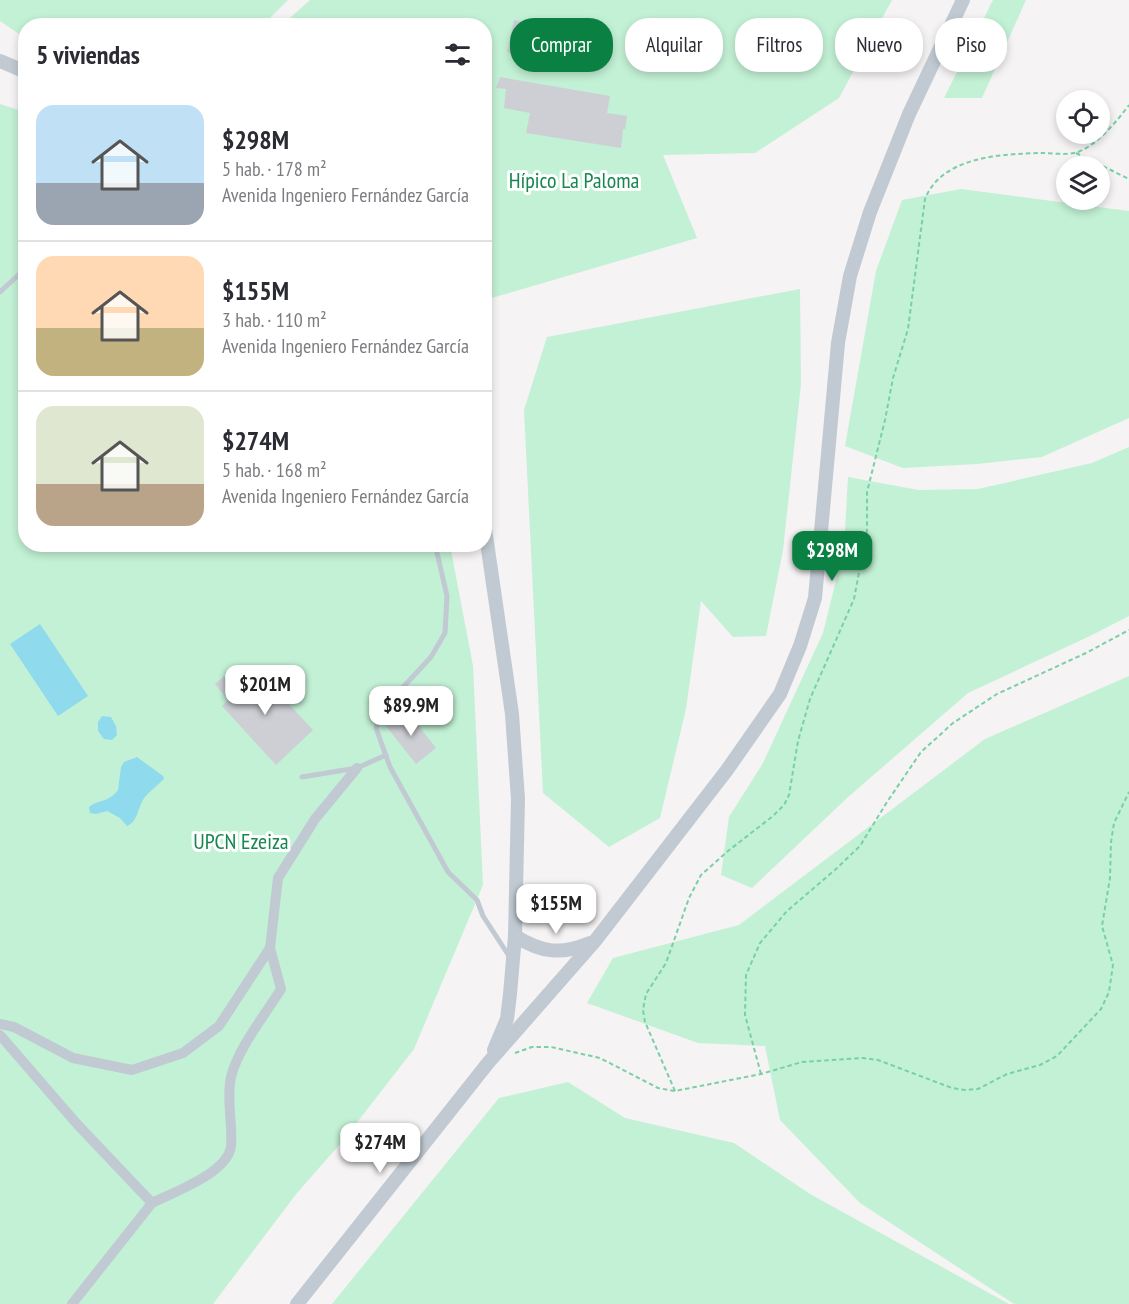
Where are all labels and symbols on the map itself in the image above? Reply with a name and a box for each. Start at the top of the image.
park label: Hípico La Paloma [509,166,639,194]
pin: $298M [790,531,874,582]
pin: $201M [223,665,307,716]
pin: $89.9M [362,686,460,737]
park label: UPCN Ezeiza [193,827,289,855]
pin: $155M [514,884,598,935]
pin: $274M [338,1123,422,1174]

